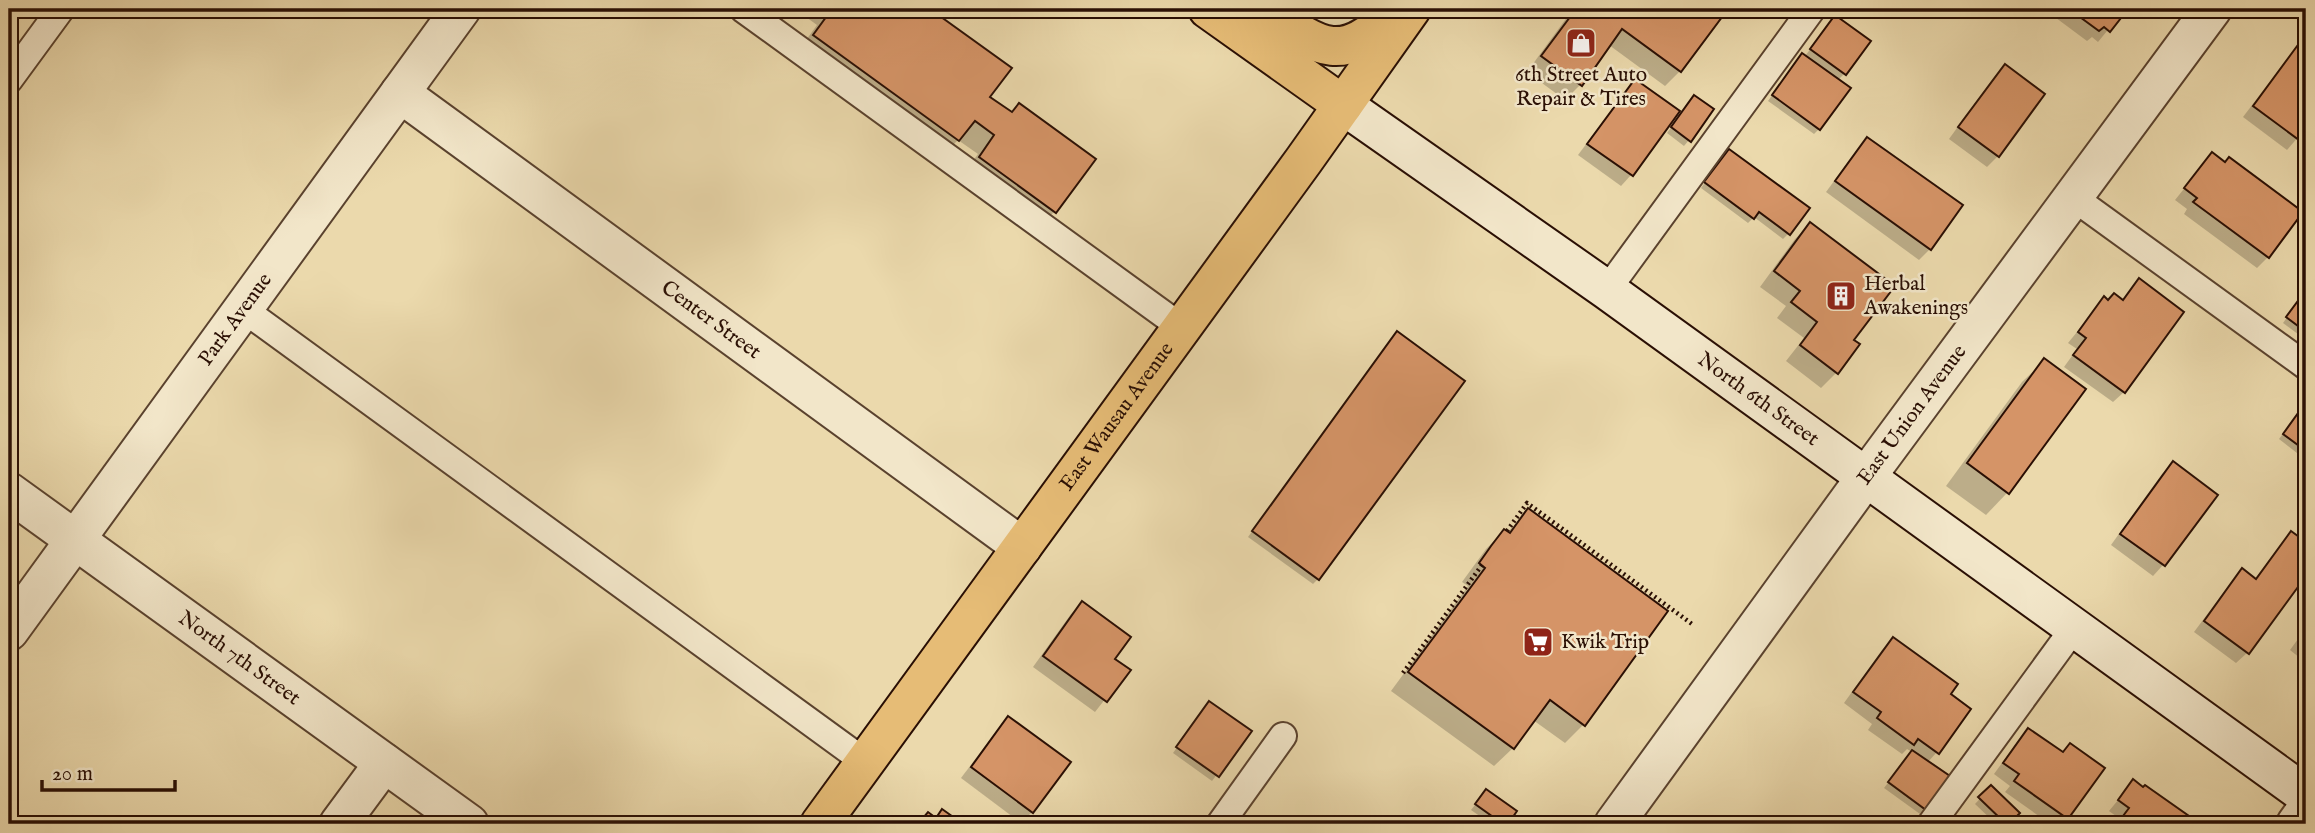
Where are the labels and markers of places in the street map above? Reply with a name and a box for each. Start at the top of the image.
shop icon: 6th Street Auto Repair & Tires [1564,26,1598,60]
place label: 6th Street Auto Repair & Tires [1515,62,1647,113]
place label: Herbal Awakenings [1863,271,1968,322]
building icon: Herbal Awakenings [1824,279,1858,313]
supermarket icon: Kwik Trip [1521,625,1555,659]
place label: Kwik Trip [1561,629,1649,656]

